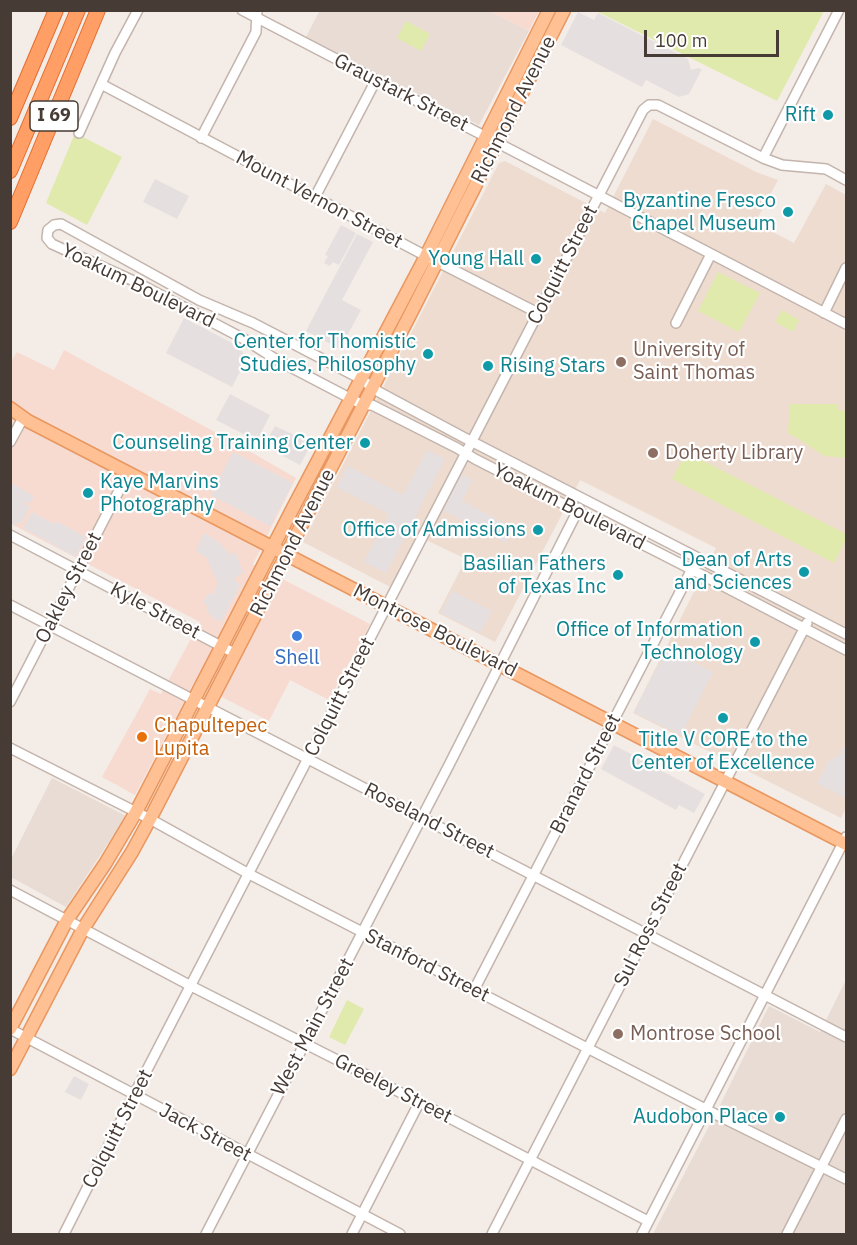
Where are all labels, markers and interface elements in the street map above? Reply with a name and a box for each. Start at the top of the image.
scale bar [647,18,782,56]
text: 100 m [655,29,707,52]
street label: Richmond Avenue [466,32,562,188]
street label: Graustark Street [330,49,472,137]
road number: I 69 [30,101,78,131]
place label: Rift [785,103,816,127]
marker: Rift [821,108,835,122]
street label: Mount Vernon Street [232,146,406,254]
place label: Byzantine Fresco Chapel Museum [623,189,776,236]
street label: Colquitt Street [523,201,603,329]
marker: Byzantine Fresco Chapel Museum [781,205,795,219]
street label: Yoakum Boulevard [57,238,219,334]
place label: Young Hall [428,247,524,271]
marker: Young Hall [529,252,543,266]
place label: Center for Thomistic Studies, Philosophy [233,330,416,377]
place label: University of Saint Thomas [633,338,755,385]
marker: Center for Thomistic Studies, Philosophy [421,347,435,361]
place label: Rising Stars [500,354,606,378]
marker: University of Saint Thomas [614,355,628,369]
marker: Rising Stars [481,359,495,373]
place label: Counseling Training Center [112,431,353,455]
marker: Counseling Training Center [358,436,372,450]
place label: Doherty Library [665,441,803,465]
marker: Doherty Library [646,446,660,460]
street label: Yoakum Boulevard [489,458,649,556]
street label: Richmond Avenue [245,465,341,621]
place label: Kaye Marvins Photography [100,470,219,517]
marker: Kaye Marvins Photography [81,486,95,500]
place label: Office of Admissions [343,518,526,542]
marker: Office of Admissions [531,523,545,537]
street label: Oakley Street [31,529,107,647]
place label: Dean of Arts and Sciences [674,548,792,595]
place label: Basilian Fathers of Texas Inc [463,552,606,599]
marker: Dean of Arts and Sciences [797,565,811,579]
marker: Basilian Fathers of Texas Inc [611,568,625,582]
street label: Kyle Street [106,577,204,645]
street label: Montrose Boulevard [349,579,521,683]
place label: Office of Information Technology [556,618,743,665]
marker: Shell [290,629,304,643]
street label: Colquitt Street [300,633,380,761]
marker: Office of Information Technology [748,635,762,649]
place label: Shell [275,646,319,670]
street label: Branard Street [545,710,627,838]
marker: Title V CORE to the Center of Excellence [716,711,730,725]
place label: Chapultepec Lupita [154,714,267,761]
place label: Title V CORE to the Center of Excellence [631,728,815,775]
marker: Chapultepec Lupita [135,730,149,744]
street label: Roseland Street [360,778,498,864]
street label: Sul Ross Street [609,859,693,991]
street label: Stanford Street [361,924,493,1008]
street label: West Main Street [267,954,359,1100]
place label: Montrose School [630,1022,781,1046]
marker: Montrose School [611,1027,625,1041]
street label: Greeley Street [330,1049,456,1129]
street label: Colquitt Street [78,1065,158,1193]
street label: Jack Street [155,1099,255,1167]
place label: Audobon Place [633,1105,768,1129]
marker: Audobon Place [773,1110,787,1124]

